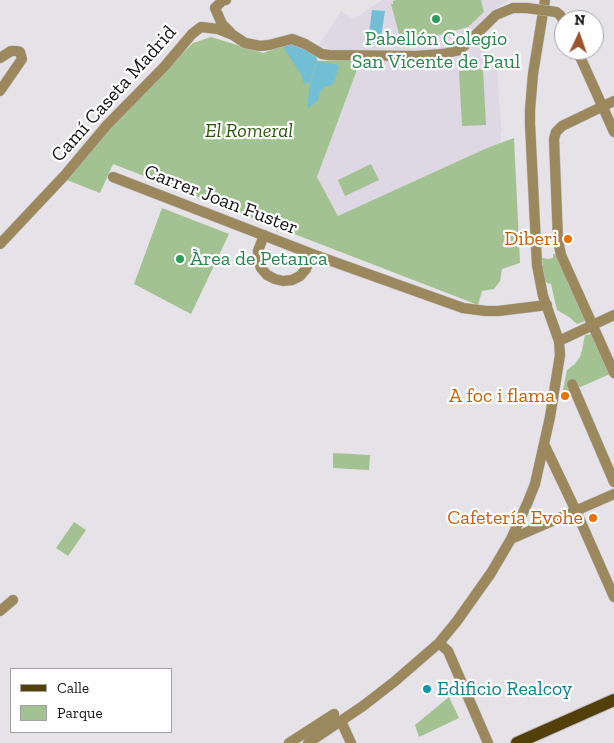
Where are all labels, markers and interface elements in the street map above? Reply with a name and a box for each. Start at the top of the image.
north arrow [554,10,604,60]
text: N [574,12,586,29]
marker: Pabellón Colegio San Vicente de Paul [430,13,442,25]
street label: Camí Caseta Madrid [46,21,182,167]
place label: Pabellón Colegio San Vicente de Paul [352,27,520,74]
park label: El Romeral [205,119,293,143]
street label: Carrer Joan Fuster [141,160,301,240]
place label: Diberi [504,227,558,251]
marker: Diberi [562,233,574,245]
place label: Àrea de Petanca [190,247,328,271]
marker: Àrea de Petanca [174,253,186,265]
place label: A foc i flama [449,384,555,408]
marker: A foc i flama [559,390,571,402]
place label: Cafetería Evohe [447,506,583,530]
marker: Cafetería Evohe [587,512,599,524]
legend [10,668,172,733]
place label: Edificio Realcoy [437,677,572,701]
text: Calle [57,679,89,697]
marker: Edificio Realcoy [421,683,433,695]
text: Parque [57,704,103,722]

